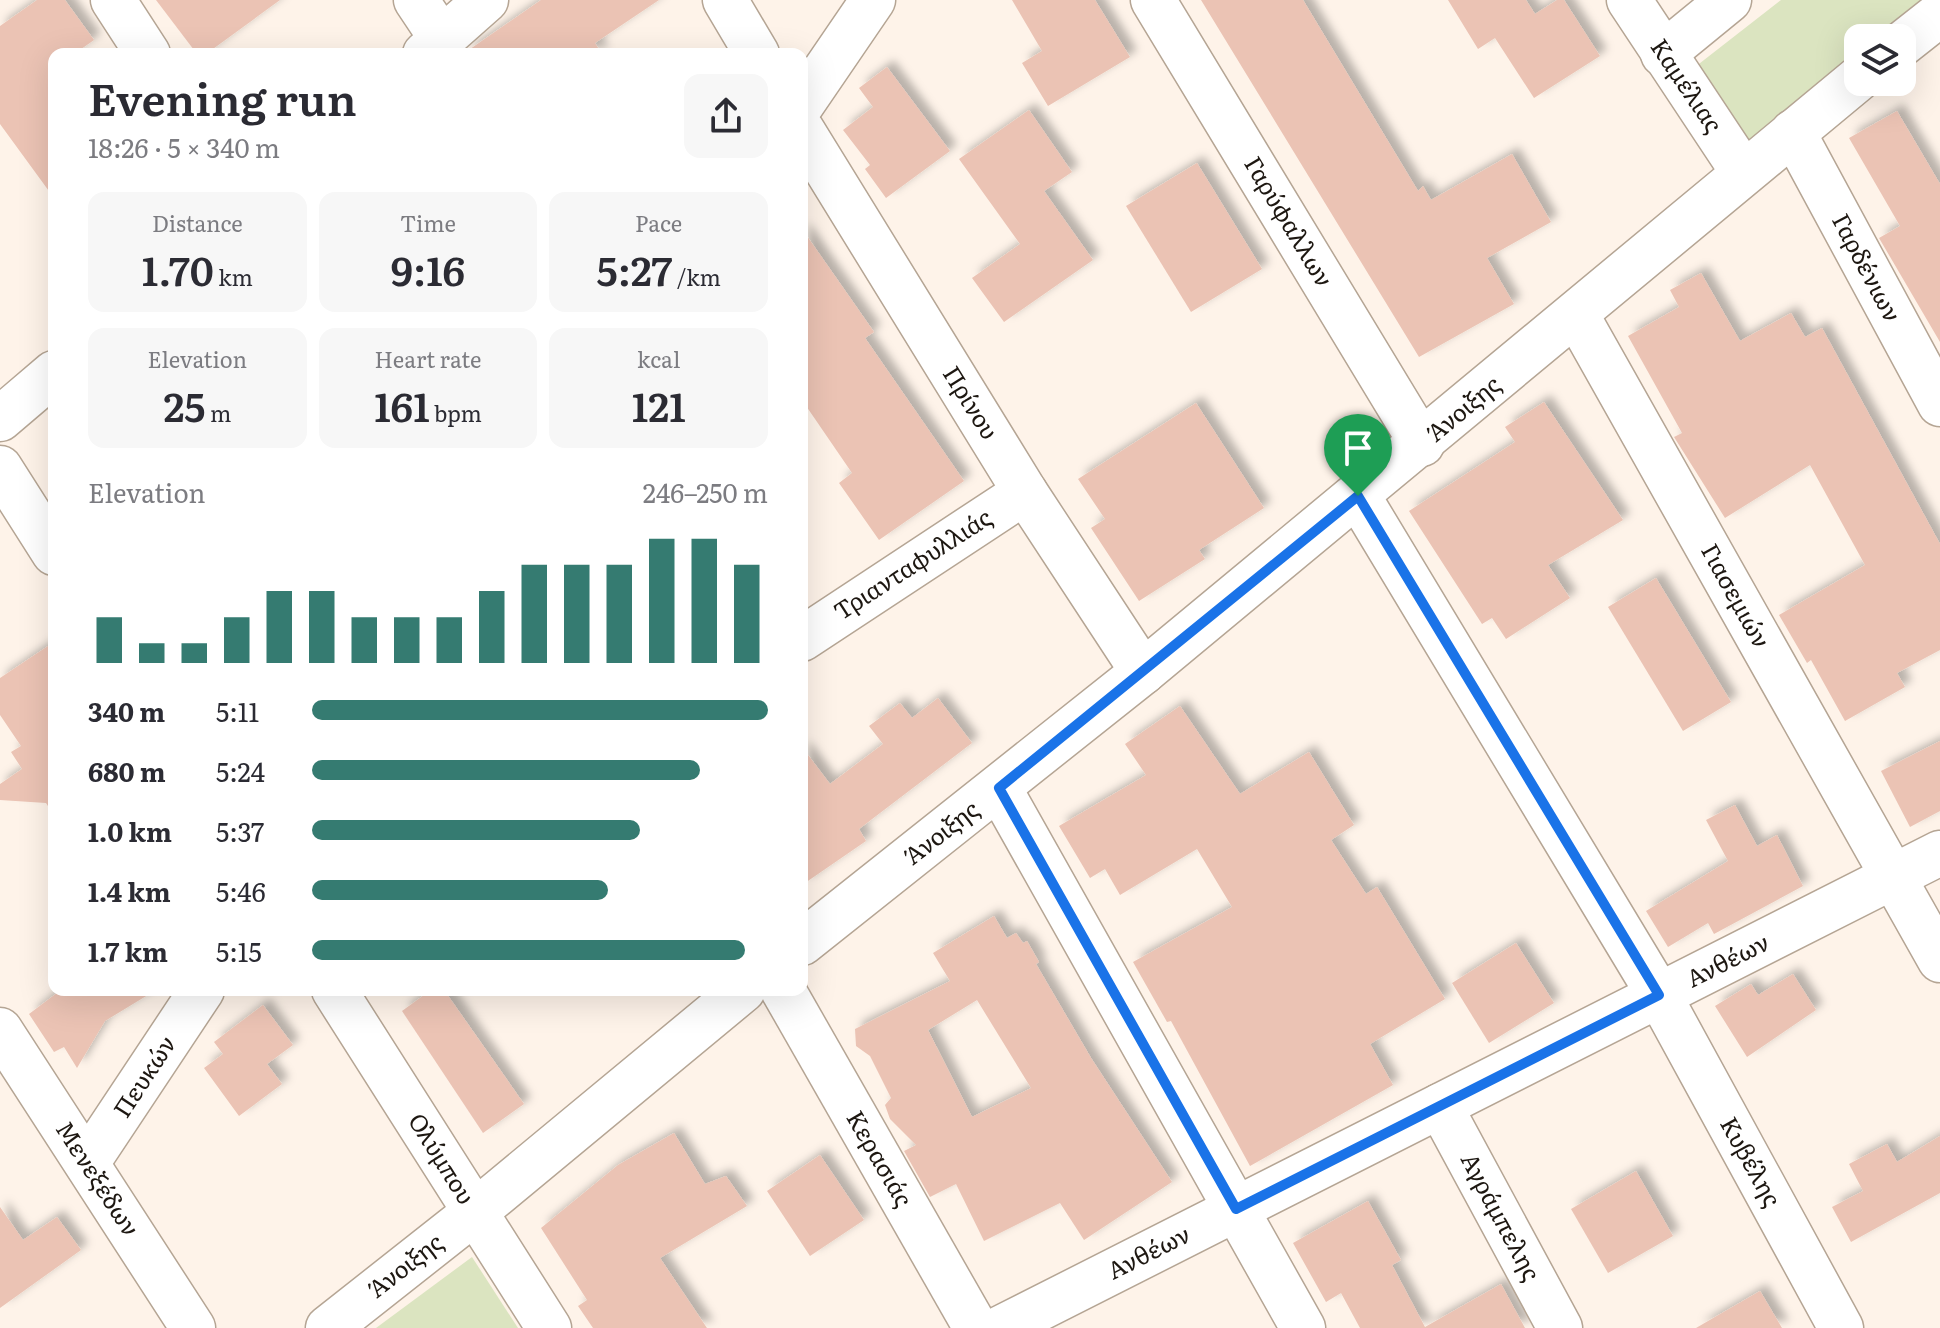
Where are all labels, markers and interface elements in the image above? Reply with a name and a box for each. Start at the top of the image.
map controls [1844,24,1916,96]
button: layers [1844,24,1916,96]
street label: Καμέλιας [1644,31,1732,139]
text: Evening run [88,64,357,130]
button: share [684,74,768,158]
text: 18:26 · 5 × 340 m [88,127,280,166]
street label: Γαρύφαλλων [1237,149,1343,293]
text: Distance [152,206,243,239]
text: Time [400,206,456,239]
text: Pace [635,206,682,239]
street label: Γαρδένιων [1825,206,1911,327]
text: 1.70 [142,239,214,298]
text: 9:16 [391,239,465,298]
text: 5:27 [597,239,672,298]
text: km [214,260,253,293]
text: /km [672,260,721,293]
text: Elevation [148,342,247,375]
text: Heart rate [375,342,481,375]
text: kcal [637,342,680,375]
street label: Πρίνου [936,358,1008,445]
street label: Άνοιξης [1418,366,1507,448]
text: 25 [163,375,205,434]
text: 161 [374,375,430,434]
text: 121 [632,375,686,434]
text: m [205,396,231,429]
text: bpm [430,396,482,429]
pin [1324,414,1392,496]
icon: arrive [1336,426,1380,470]
text: Elevation [88,472,206,511]
text: 246–250 m [643,472,768,511]
street label: Τριανταφυλλιάς [826,499,998,627]
street label: Γιασεμιών [1694,536,1780,653]
text: 340 m [88,691,165,730]
text: 5:11 [216,691,259,730]
text: 680 m [88,751,166,790]
text: 5:24 [216,751,265,790]
street label: Άνοιξης [896,791,985,871]
text: 1.0 km [88,811,172,850]
text: 5:37 [216,811,264,850]
text: 1.4 km [88,871,171,910]
text: 5:46 [216,871,266,910]
street label: Ανθέων [1679,923,1774,995]
text: 1.7 km [88,931,168,970]
text: 5:15 [216,931,262,970]
street label: Πευκών [103,1028,183,1124]
street label: Κερασιάς [840,1103,923,1212]
street label: Ολύμπου [401,1105,485,1210]
street label: Κυβέλης [1713,1109,1791,1212]
street label: Μενεξέδων [49,1113,149,1242]
street label: Αγράμπελης [1454,1146,1551,1286]
street label: Ανθέων [1100,1215,1195,1287]
street label: Άνοιξης [360,1224,449,1304]

